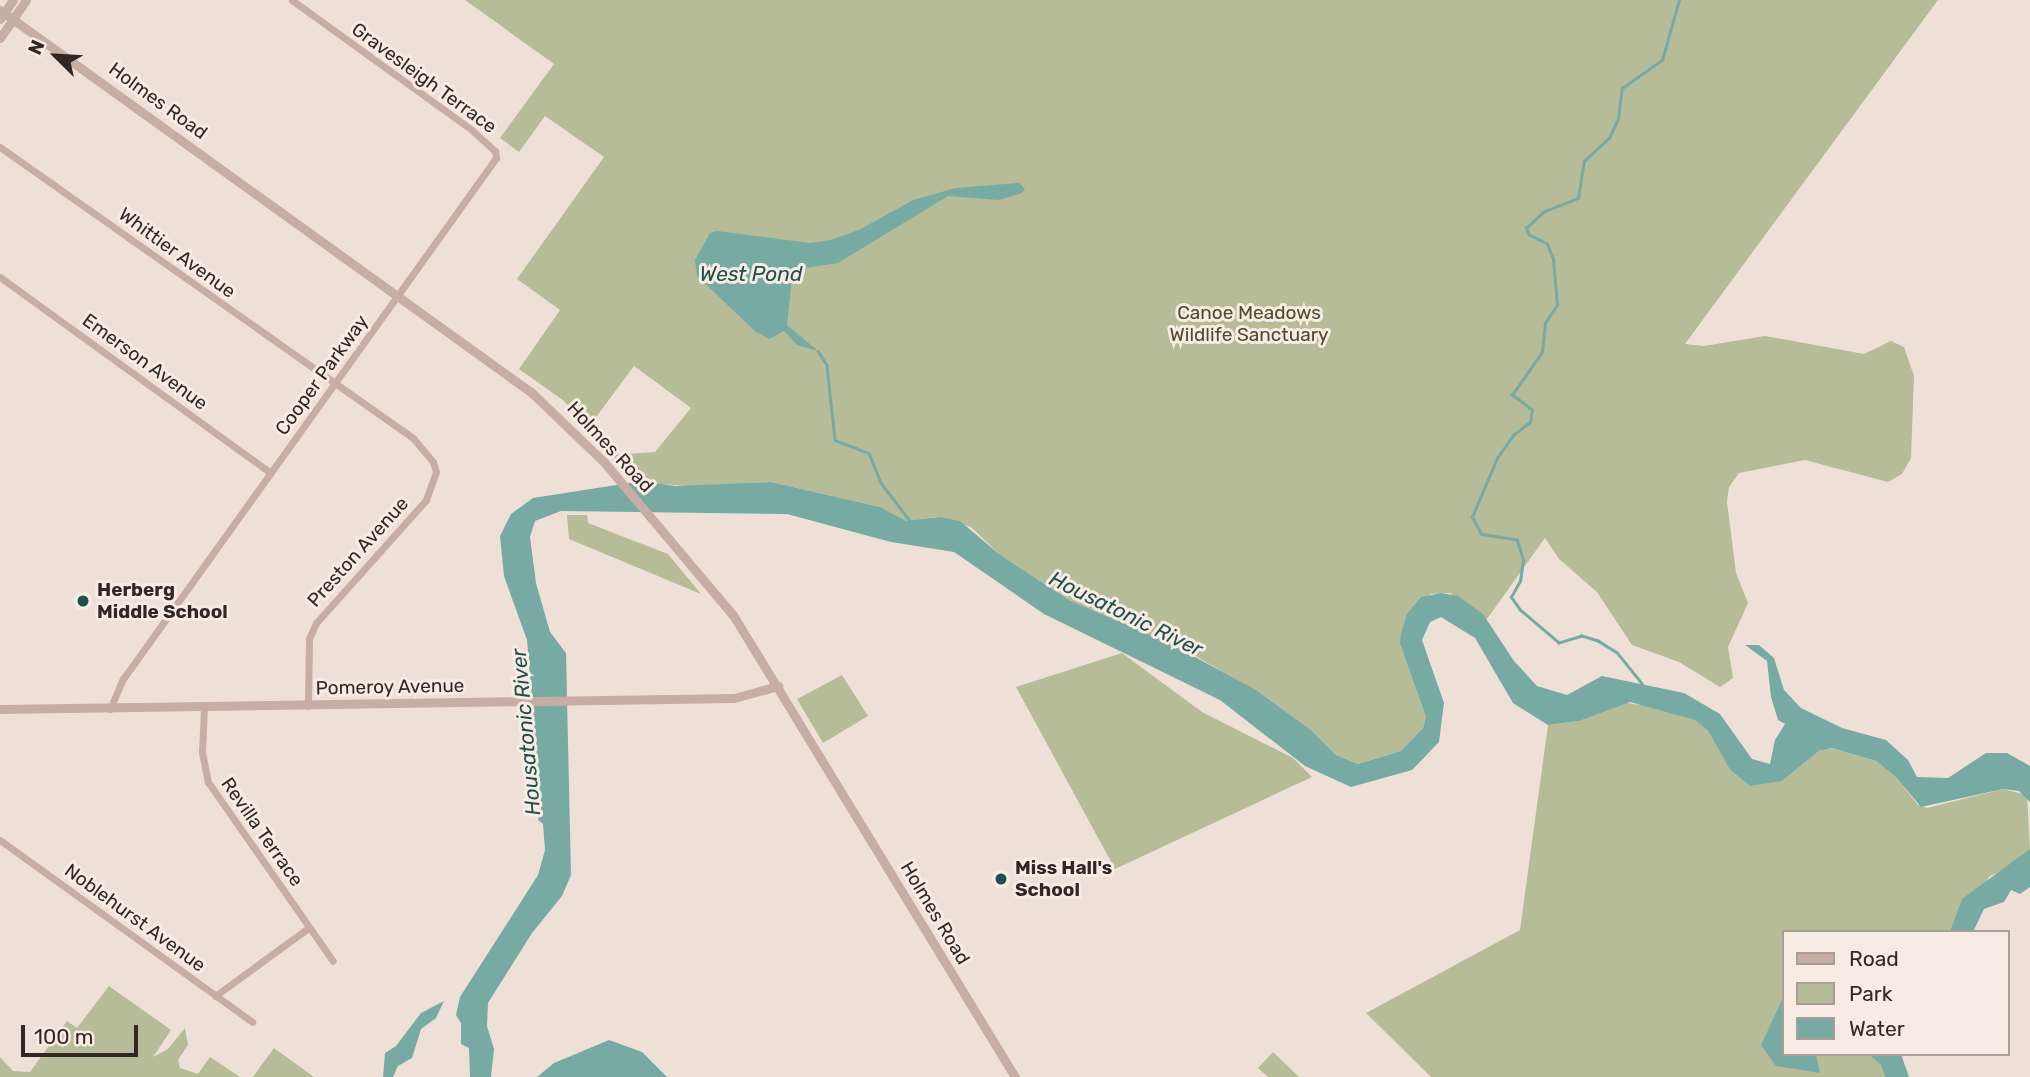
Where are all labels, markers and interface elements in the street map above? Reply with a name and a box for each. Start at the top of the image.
street label: Gravesleigh Terrace [347,18,501,138]
north arrow [21,21,91,91]
text: N [23,36,50,58]
street label: Holmes Road [104,58,212,144]
street label: Whittier Avenue [114,203,240,303]
water label: West Pond [700,261,802,287]
park label: Canoe Meadows Wildlife Sanctuary [1170,302,1328,346]
street label: Emerson Avenue [78,309,212,415]
street label: Cooper Parkway [271,310,373,440]
street label: Holmes Road [562,397,658,497]
street label: Preston Avenue [302,492,414,612]
water label: Housatonic River [1045,566,1207,662]
place label: Herberg Middle School [97,579,228,623]
marker: Herberg Middle School [75,593,91,609]
water label: Housatonic River [506,648,546,816]
street label: Pomeroy Avenue [315,674,465,700]
street label: Revilla Terrace [216,773,308,891]
street label: Holmes Road [895,857,975,969]
place label: Miss Hall's School [1015,857,1112,901]
street label: Noblehurst Avenue [60,859,210,977]
marker: Miss Hall's School [993,871,1009,887]
legend [1782,930,2009,1056]
text: Road [1849,946,1899,971]
text: Park [1849,981,1893,1006]
scale bar [24,1010,142,1054]
text: Water [1849,1016,1905,1041]
text: 100 m [34,1024,93,1049]

